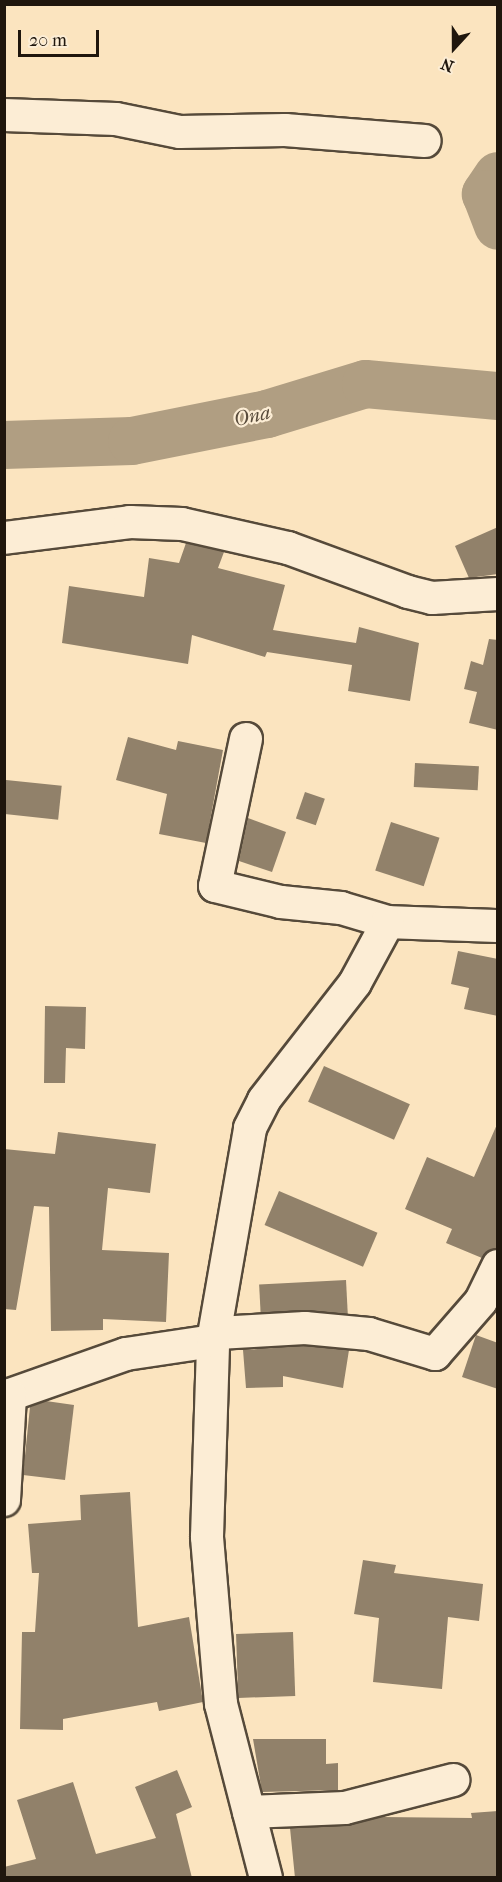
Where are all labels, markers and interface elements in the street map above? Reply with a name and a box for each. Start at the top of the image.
scale bar [21,18,102,56]
north arrow [424,18,484,78]
text: 20 m [29,30,67,51]
text: N [438,54,456,76]
water label: Ona [231,400,273,432]

